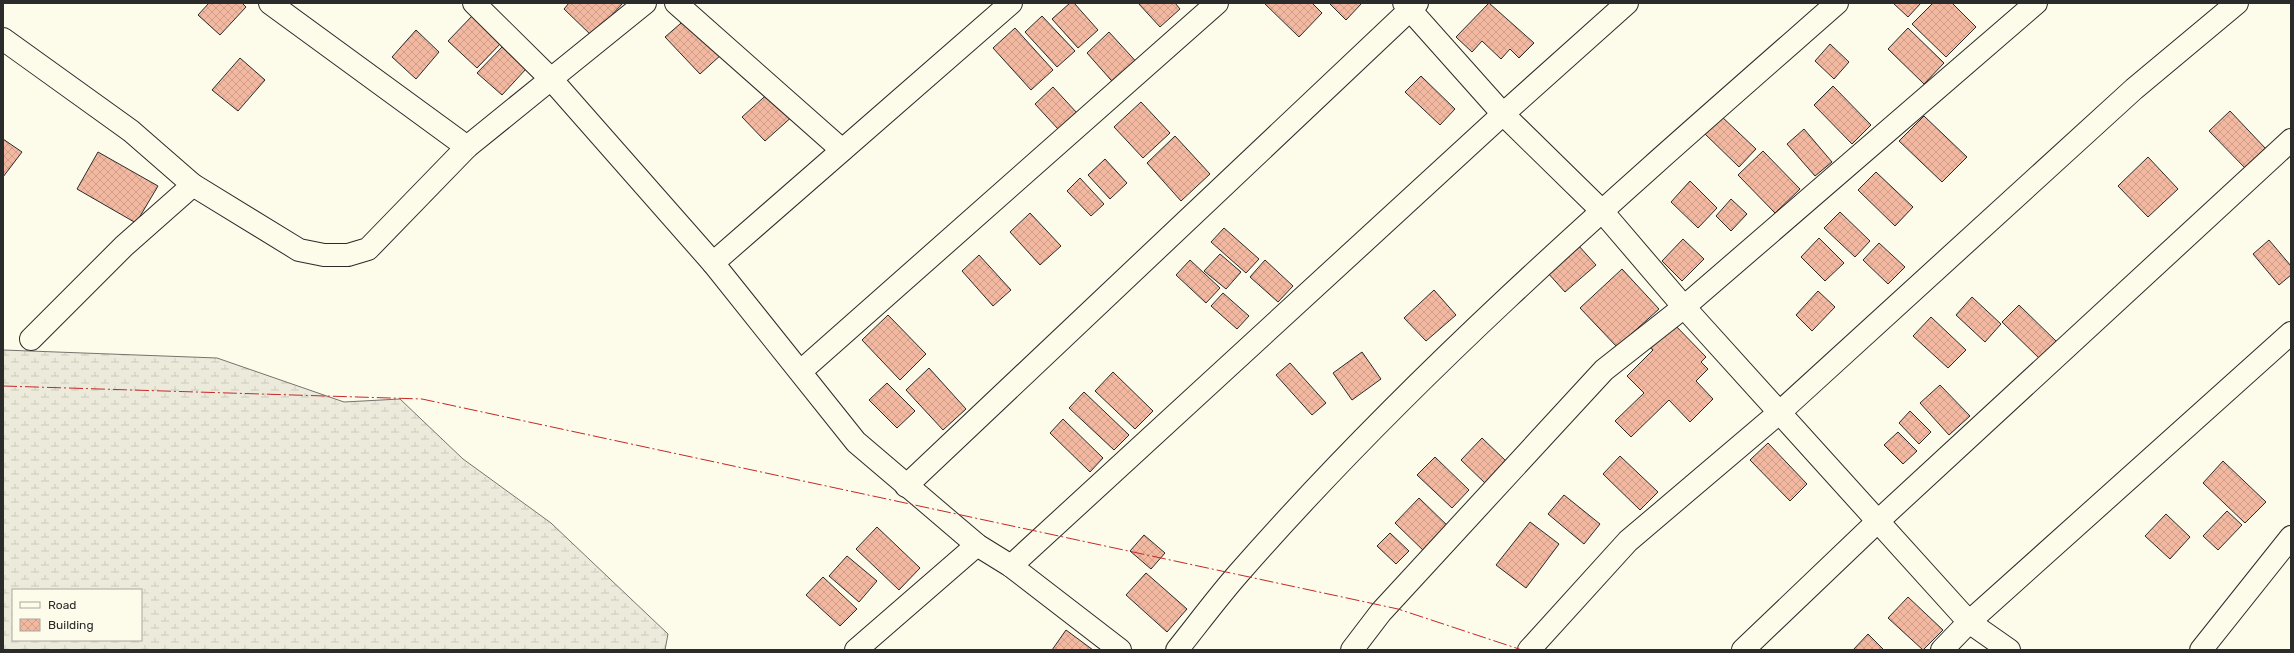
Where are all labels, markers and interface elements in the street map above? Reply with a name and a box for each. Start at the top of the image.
legend [12,589,142,641]
text: Road [48,598,76,612]
text: Building [48,618,94,632]

